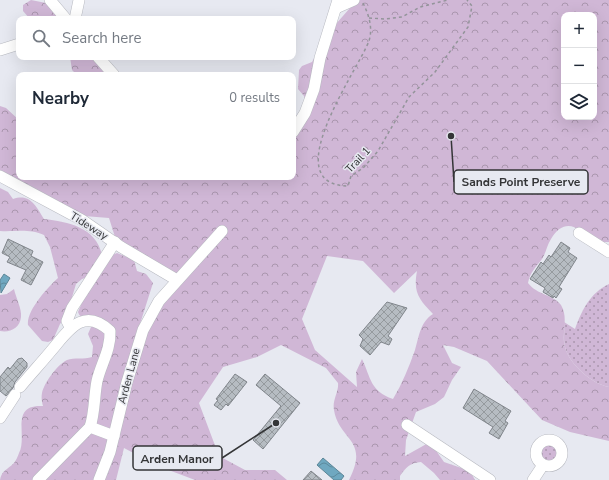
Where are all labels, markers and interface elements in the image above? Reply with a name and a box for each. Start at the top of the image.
map controls [561,12,597,120]
button: + [561,12,597,48]
search box [16,16,296,60]
icon: search [30,27,52,49]
text: Search here [62,28,142,48]
button: − [561,48,597,84]
button: layers [561,84,597,120]
text: Nearby [32,87,89,110]
text: 0 results [229,89,280,107]
street label: Trail 1 [342,144,374,176]
callout: Sands Point Preserve [454,170,588,194]
text: Sands Point Preserve [462,174,581,190]
street label: Tideway [67,209,111,244]
street label: Arden Lane [114,346,144,406]
callout: Arden Manor [133,446,222,470]
text: Arden Manor [140,451,214,467]

